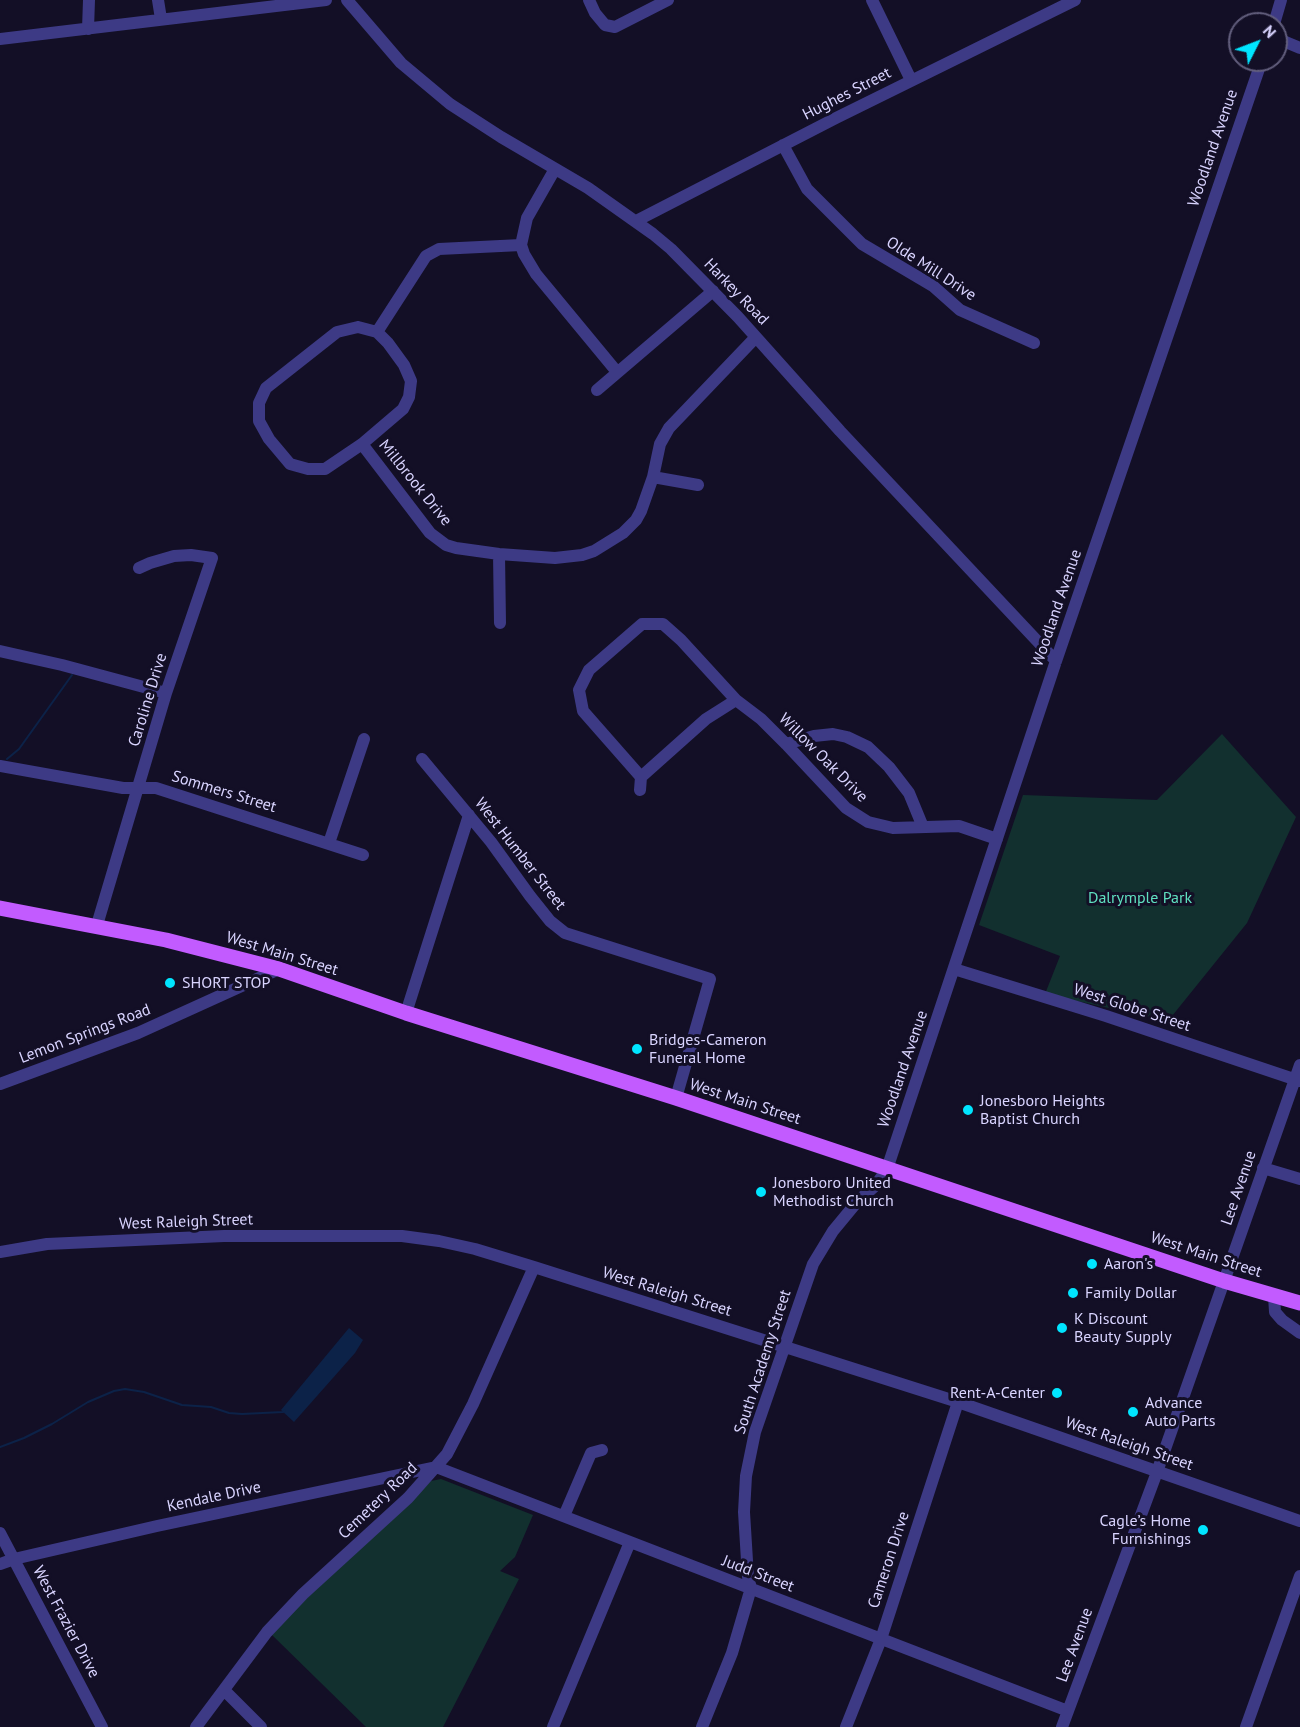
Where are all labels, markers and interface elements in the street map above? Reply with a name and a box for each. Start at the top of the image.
north arrow [1228,12,1288,72]
text: N [1259,21,1281,42]
street label: Hughes Street [800,63,894,125]
street label: Woodland Avenue [1184,87,1242,209]
street label: Olde Mill Drive [883,233,979,305]
street label: Harkey Road [700,255,772,329]
street label: Millbrook Drive [374,436,456,530]
street label: Woodland Avenue [1028,547,1086,669]
street label: Caroline Drive [125,651,171,749]
street label: Willow Oak Drive [774,709,872,807]
street label: Sommers Street [169,767,279,817]
street label: West Humber Street [470,794,570,914]
park label: Dalrymple Park [1088,888,1192,908]
street label: West Main Street [224,928,340,980]
place label: SHORT STOP [182,973,270,993]
marker: SHORT STOP [163,976,177,990]
street label: West Globe Street [1071,980,1193,1036]
street label: Lemon Springs Road [17,1000,153,1068]
street label: Woodland Avenue [874,1008,932,1130]
place label: Bridges-Cameron Funeral Home [649,1030,767,1068]
marker: Bridges-Cameron Funeral Home [630,1042,644,1056]
street label: West Main Street [687,1075,803,1129]
place label: Jonesboro Heights Baptist Church [980,1091,1105,1129]
marker: Jonesboro Heights Baptist Church [961,1103,975,1117]
street label: Lee Avenue [1217,1148,1261,1228]
place label: Jonesboro United Methodist Church [773,1173,894,1211]
marker: Jonesboro United Methodist Church [754,1185,768,1199]
street label: West Raleigh Street [119,1210,253,1234]
street label: West Main Street [1148,1228,1264,1282]
place label: Aaron's [1104,1254,1153,1274]
marker: Aaron's [1085,1257,1099,1271]
street label: West Raleigh Street [600,1263,734,1321]
place label: Family Dollar [1085,1283,1177,1303]
marker: Family Dollar [1066,1286,1080,1300]
street label: South Academy Street [731,1287,795,1437]
place label: K Discount Beauty Supply [1074,1309,1172,1347]
marker: K Discount Beauty Supply [1055,1321,1069,1335]
place label: Rent-A-Center [950,1383,1045,1403]
marker: Rent-A-Center [1050,1386,1064,1400]
place label: Advance Auto Parts [1145,1393,1215,1431]
marker: Advance Auto Parts [1126,1405,1140,1419]
street label: West Raleigh Street [1063,1413,1195,1475]
street label: Cemetery Road [335,1459,421,1543]
street label: Kendale Drive [165,1478,263,1516]
street label: Cameron Drive [864,1509,914,1611]
place label: Cagle’s Home Furnishings [1099,1511,1191,1549]
marker: Cagle’s Home Furnishings [1196,1523,1210,1537]
street label: Judd Street [719,1551,797,1597]
street label: West Frazier Drive [28,1563,104,1681]
street label: Lee Avenue [1053,1605,1097,1685]

